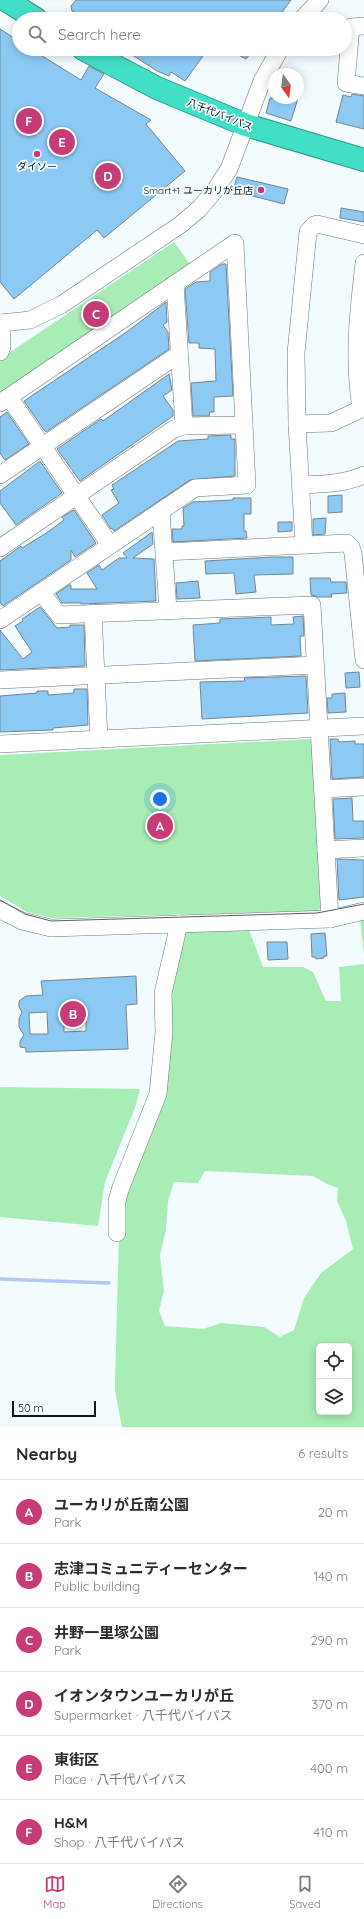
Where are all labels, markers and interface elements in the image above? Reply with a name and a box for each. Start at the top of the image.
search box [12,12,352,56]
icon: search [26,23,48,45]
text: Search here [58,25,141,44]
north arrow [268,68,304,104]
street label: 八千代バイパス [185,95,255,134]
pin: F [16,106,42,136]
pin: E [49,127,75,157]
marker: ダイソー [32,149,42,159]
place label: ダイソー [17,160,57,173]
pin: D [95,161,121,191]
place label: Smart+1 ユーカリが丘店 [143,184,253,197]
marker: Smart+1 ユーカリが丘店 [256,185,266,195]
pin: C [83,299,109,329]
your location [150,789,170,809]
pin: A [147,811,173,841]
pin: B [60,999,86,1029]
map controls [316,1343,352,1415]
button: locate [316,1343,352,1379]
button: layers [316,1379,352,1415]
scale bar [12,1399,96,1418]
text: 50 m [18,1401,44,1415]
text: Nearby [16,1443,77,1464]
text: 6 results [298,1445,348,1461]
text: ユーカリが丘南公園 [54,1495,189,1514]
text: A [25,1504,33,1520]
text: 20 m [318,1504,348,1520]
text: Park [54,1514,82,1530]
text: 志津コミュニティーセンター [54,1559,248,1578]
text: B [25,1568,33,1584]
text: 140 m [313,1568,348,1584]
text: Public building [54,1578,140,1594]
text: 井野一里塚公園 [54,1623,159,1642]
text: C [25,1632,33,1648]
text: 290 m [310,1632,348,1648]
text: Park [54,1642,82,1658]
text: イオンタウンユーカリが丘 [54,1686,234,1705]
text: D [24,1696,34,1712]
text: 370 m [311,1696,348,1712]
text: Supermarket · 八千代バイパス [54,1707,232,1723]
text: 東街区 [54,1750,99,1769]
text: E [25,1760,33,1776]
text: 400 m [310,1760,348,1776]
text: Place · 八千代バイパス [54,1771,187,1787]
text: H&M [54,1813,88,1832]
text: F [25,1824,33,1840]
text: 410 m [313,1824,348,1840]
text: Shop · 八千代バイパス [54,1834,185,1850]
tab: Map [43,1873,66,1911]
tab: Directions [152,1873,203,1911]
tab: Saved [289,1873,321,1911]

